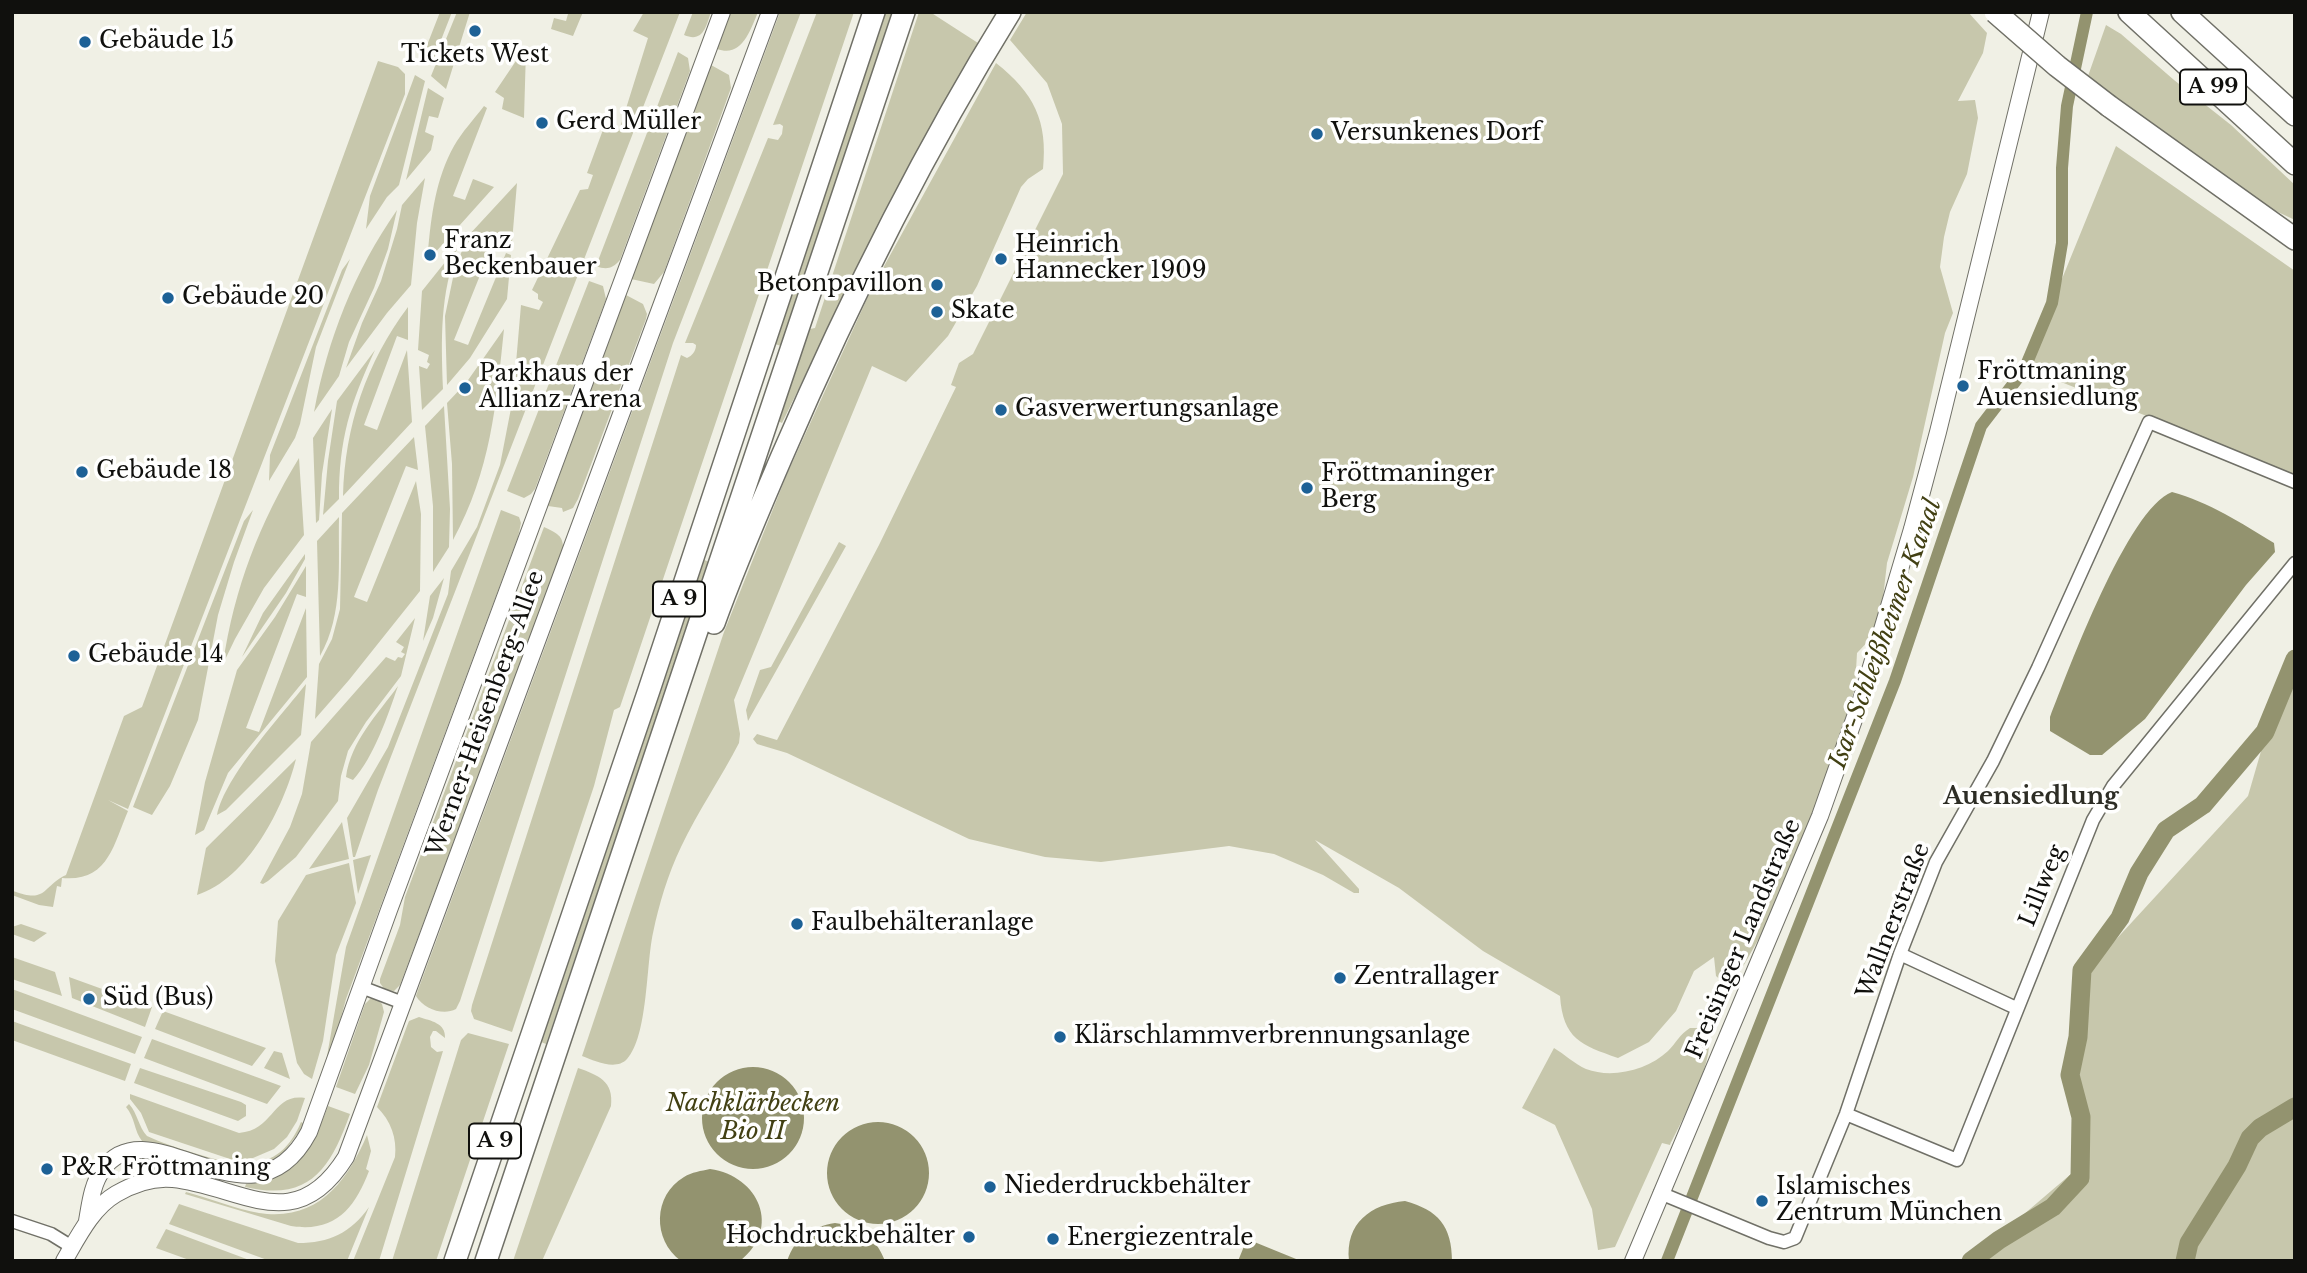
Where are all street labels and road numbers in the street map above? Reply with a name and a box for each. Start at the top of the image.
road number: A 99 [2180,70,2246,104]
street label: Werner-Heisenberg-Allee [421,567,551,861]
road number: A 9 [653,582,705,616]
street label: Freisinger Landstraße [1681,815,1807,1063]
street label: Wallnerstraße [1852,839,1936,1003]
street label: Lillweg [2014,841,2072,931]
road number: A 9 [469,1124,521,1158]

